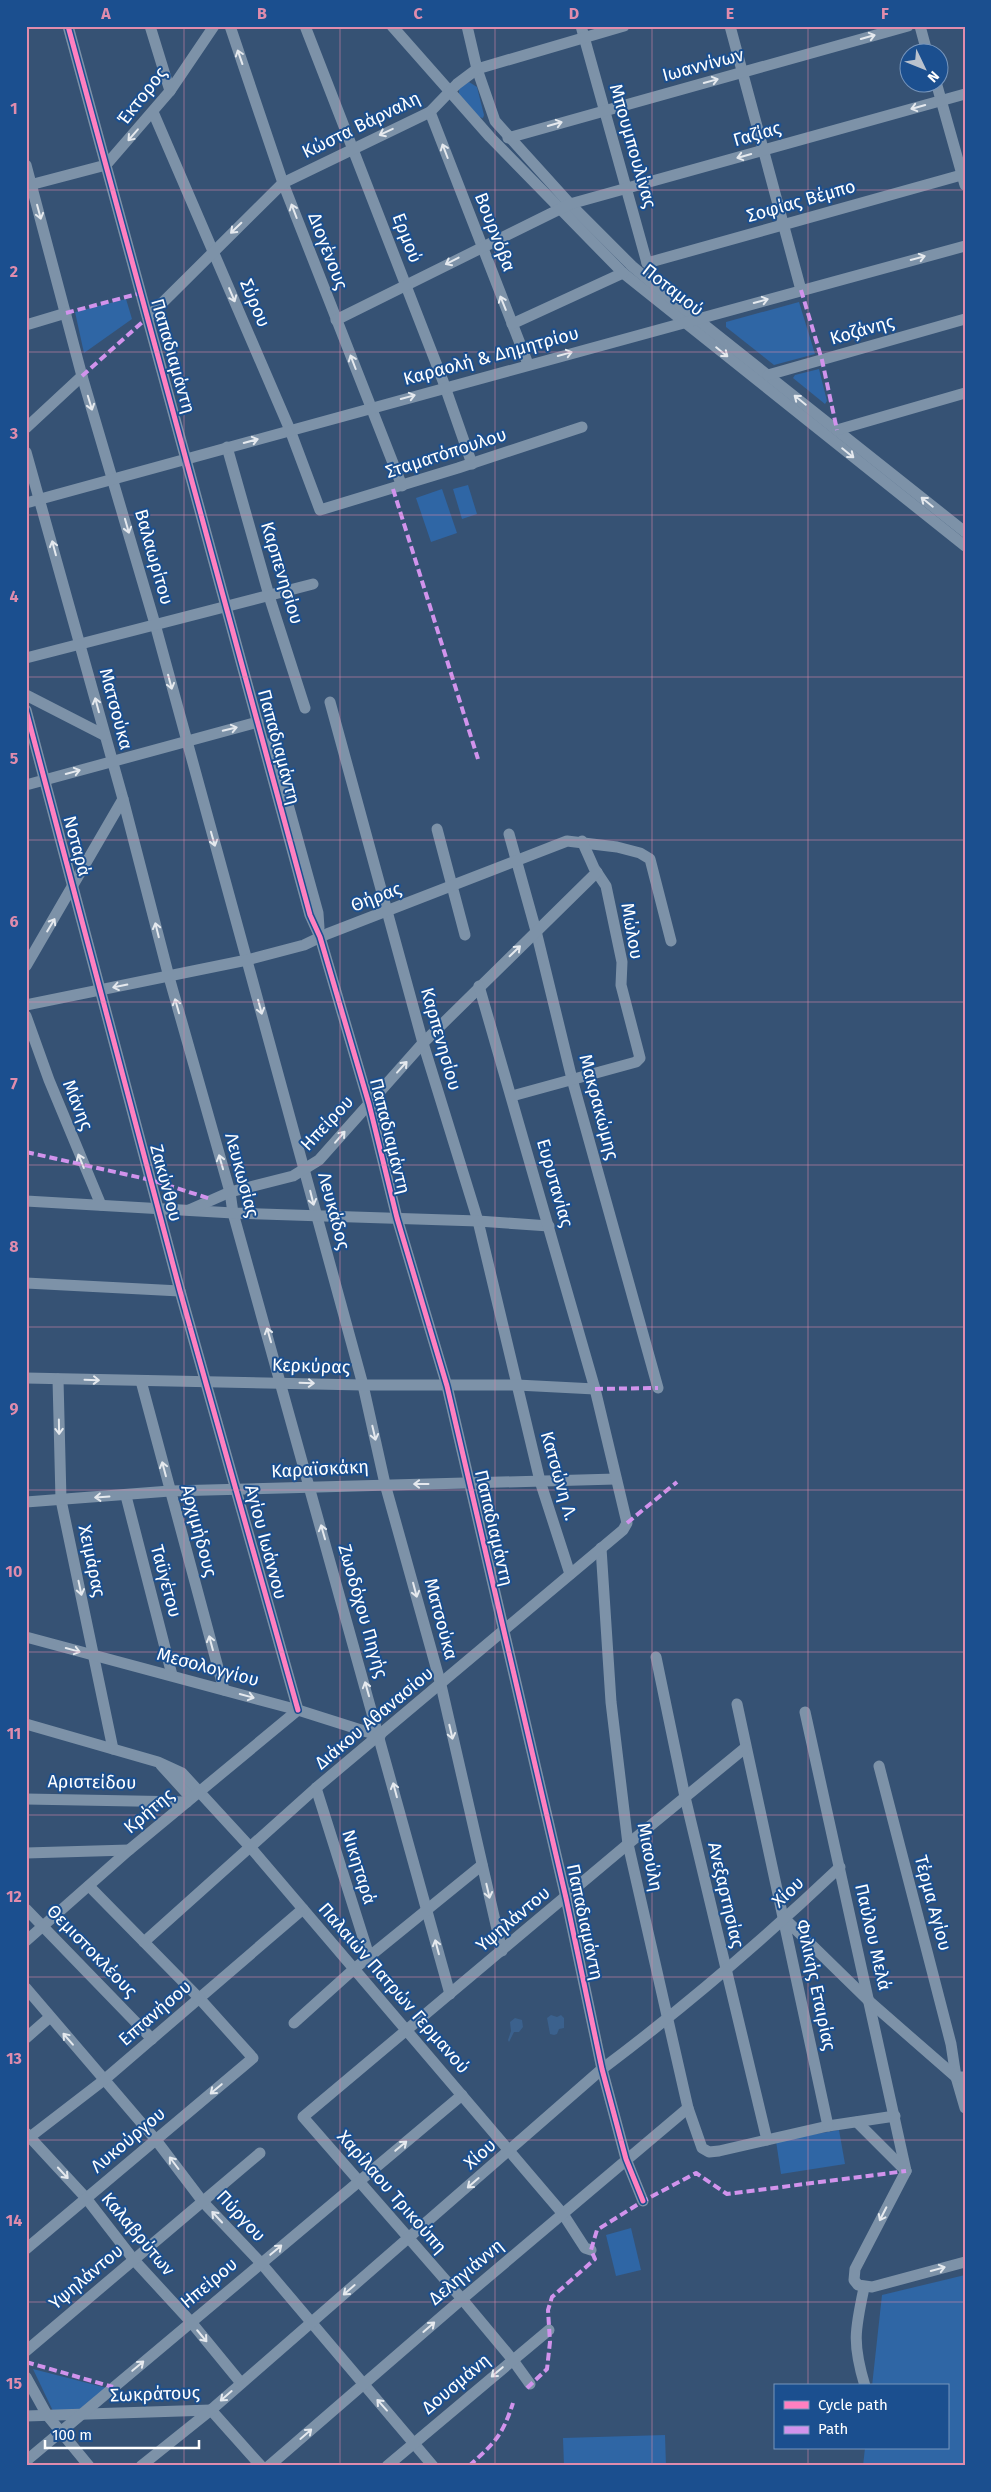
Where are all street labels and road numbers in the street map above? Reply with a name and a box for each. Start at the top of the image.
street label: Ιωαννίνων [660,43,747,86]
street label: Έκτορος [112,62,172,130]
street label: Μπουμπουλίνας [605,81,661,211]
street label: Κώστα Βάρναλη [298,87,424,163]
street label: Γαζίας [731,117,784,151]
street label: Σοφίας Βέμπο [744,175,858,227]
street label: Βουρνόβα [470,189,520,275]
street label: Διογένους [303,209,353,293]
street label: Ερμού [387,210,427,266]
street label: Ποταμού [638,259,708,321]
street label: Σύρου [235,276,275,330]
street label: Παπαδιαμάντη [146,296,200,416]
street label: Κοζάνης [827,310,897,350]
street label: Καραολή & Δημητρίου [401,322,581,390]
street label: Σταματόπουλου [383,423,509,483]
street label: Βαλαωρίτου [130,507,178,607]
street label: Καρπενησίου [256,519,308,627]
street label: Ματσούκα [95,666,137,752]
street label: Παπαδιαμάντη [253,687,305,807]
street label: Νοταρά [58,813,96,879]
street label: Θήρας [348,877,405,917]
street label: Μώλου [616,901,648,961]
street label: Καρπενησίου [416,985,466,1093]
street label: Μακρακώμης [574,1052,624,1163]
street label: Παπαδιαμάντη [365,1076,415,1196]
street label: Μάνης [58,1077,98,1134]
street label: Ηπείρου [296,1091,358,1155]
street label: Λευκωσίας [220,1130,264,1220]
street label: Ευρυτανίας [532,1136,578,1230]
street label: Ζακύνθου [145,1142,187,1224]
street label: Λeυκάδος [313,1170,355,1253]
street label: Κερκύρας [272,1354,351,1378]
street label: Κατσώνη Λ. [536,1429,582,1523]
street label: Καραϊσκάκη [271,1455,369,1483]
street label: Παπαδιαμάντη [470,1468,518,1588]
street label: Αρχιμήδους [176,1482,222,1580]
street label: Αγίου Ιωάννου [240,1482,292,1602]
street label: Χειμάρας [74,1523,110,1600]
street label: Ταϋγέτου [146,1542,186,1620]
street label: Ζωοδόχου Πηγής [333,1542,393,1681]
street label: Ματσούκα [420,1576,462,1662]
street label: Μεσολογγίου [154,1643,262,1691]
street label: Διάκου Αθανασίου [310,1662,438,1774]
street label: Αριστείδου [47,1770,137,1794]
street label: Κρήτης [119,1783,179,1838]
street label: Μιαούλη [633,1821,667,1893]
street label: Νικηταρά [337,1827,381,1907]
street label: Ανεξαρτησίας [703,1840,749,1951]
street label: Τέρμα Αγίου [910,1853,956,1953]
street label: Παπαδιαμάντη [562,1862,608,1982]
street label: Χίου [767,1872,809,1912]
street label: Παύλου Μελά [850,1881,896,1993]
street label: Υψηλάντου [472,1882,554,1956]
street label: Παλαιών Πατρών Γερμανού [314,1898,474,2078]
street label: Θεμιστοκλέους [42,1900,142,2002]
street label: Φιλικής Εταιρίας [791,1917,841,2053]
street label: Επτανήσου [114,1975,196,2051]
street label: Λυκούργου [86,2102,170,2178]
street label: Χαρίλαου Τρικούπη [333,2126,451,2258]
street label: Χίου [459,2134,501,2174]
street label: Πύργου [212,2186,270,2246]
street label: Καλαβρύτων [97,2188,179,2280]
street label: Δεληγιάννη [424,2234,508,2310]
street label: Υψηλάντου [45,2240,127,2314]
street label: Ηπείρου [176,2253,242,2313]
street label: Δουσμάνη [417,2349,495,2419]
street label: Σωκράτους [110,2381,201,2407]

